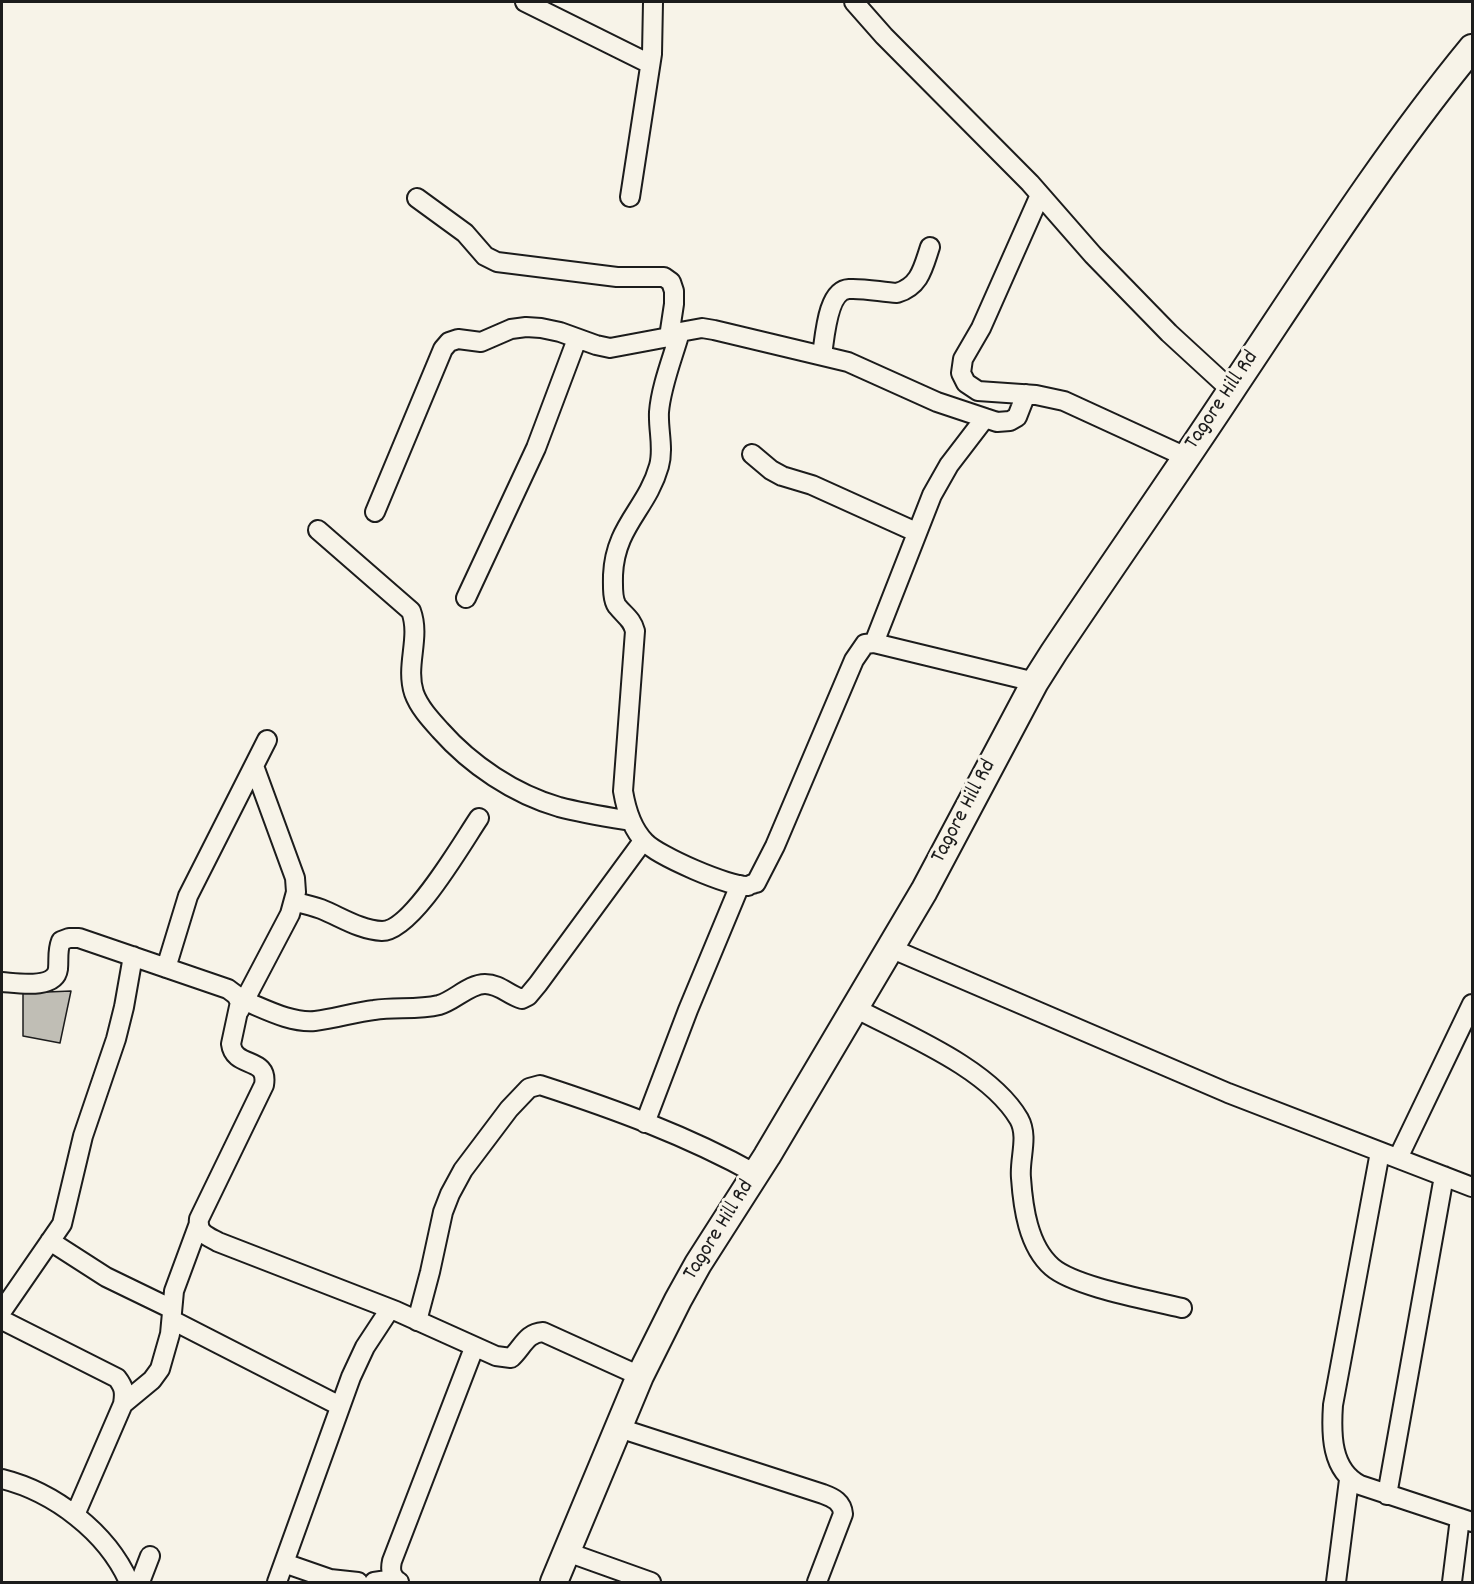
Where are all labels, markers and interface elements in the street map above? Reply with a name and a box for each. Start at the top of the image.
street label: Tagore Hill Rd [1180,347,1266,455]
street label: Tagore Hill Rd [927,756,1003,868]
street label: Tagore Hill Rd [679,1176,761,1286]

